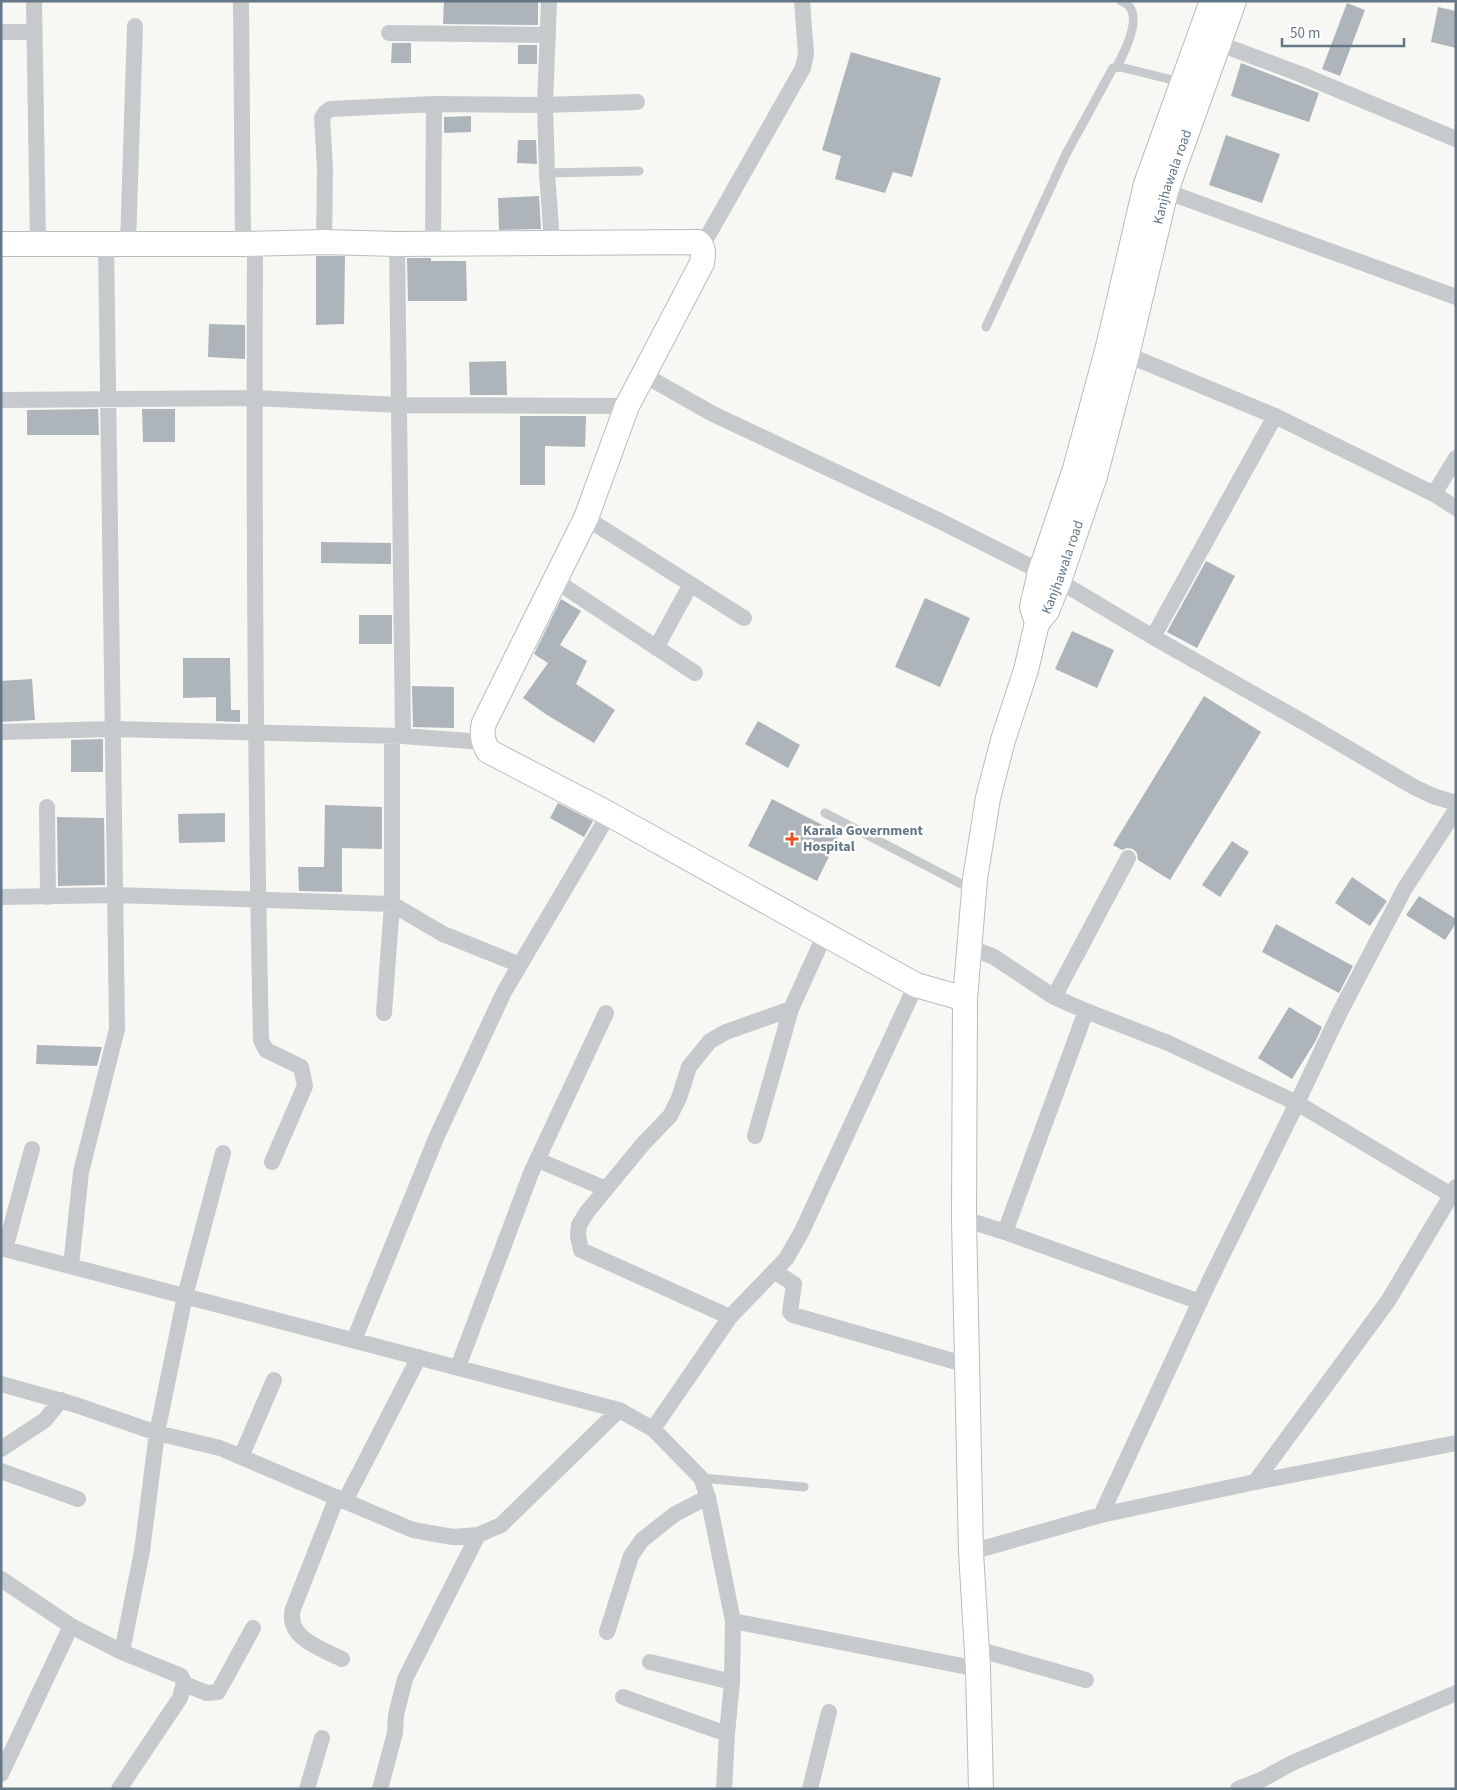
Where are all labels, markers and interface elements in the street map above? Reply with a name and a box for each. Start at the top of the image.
scale bar [1282,15,1404,47]
text: 50 m [1290,23,1320,44]
street label: Kanjhawala road [1148,127,1197,226]
street label: Kanjhawala road [1037,518,1089,617]
place label: Karala Government Hospital [803,821,924,857]
marker: Karala Government Hospital [785,832,799,846]

